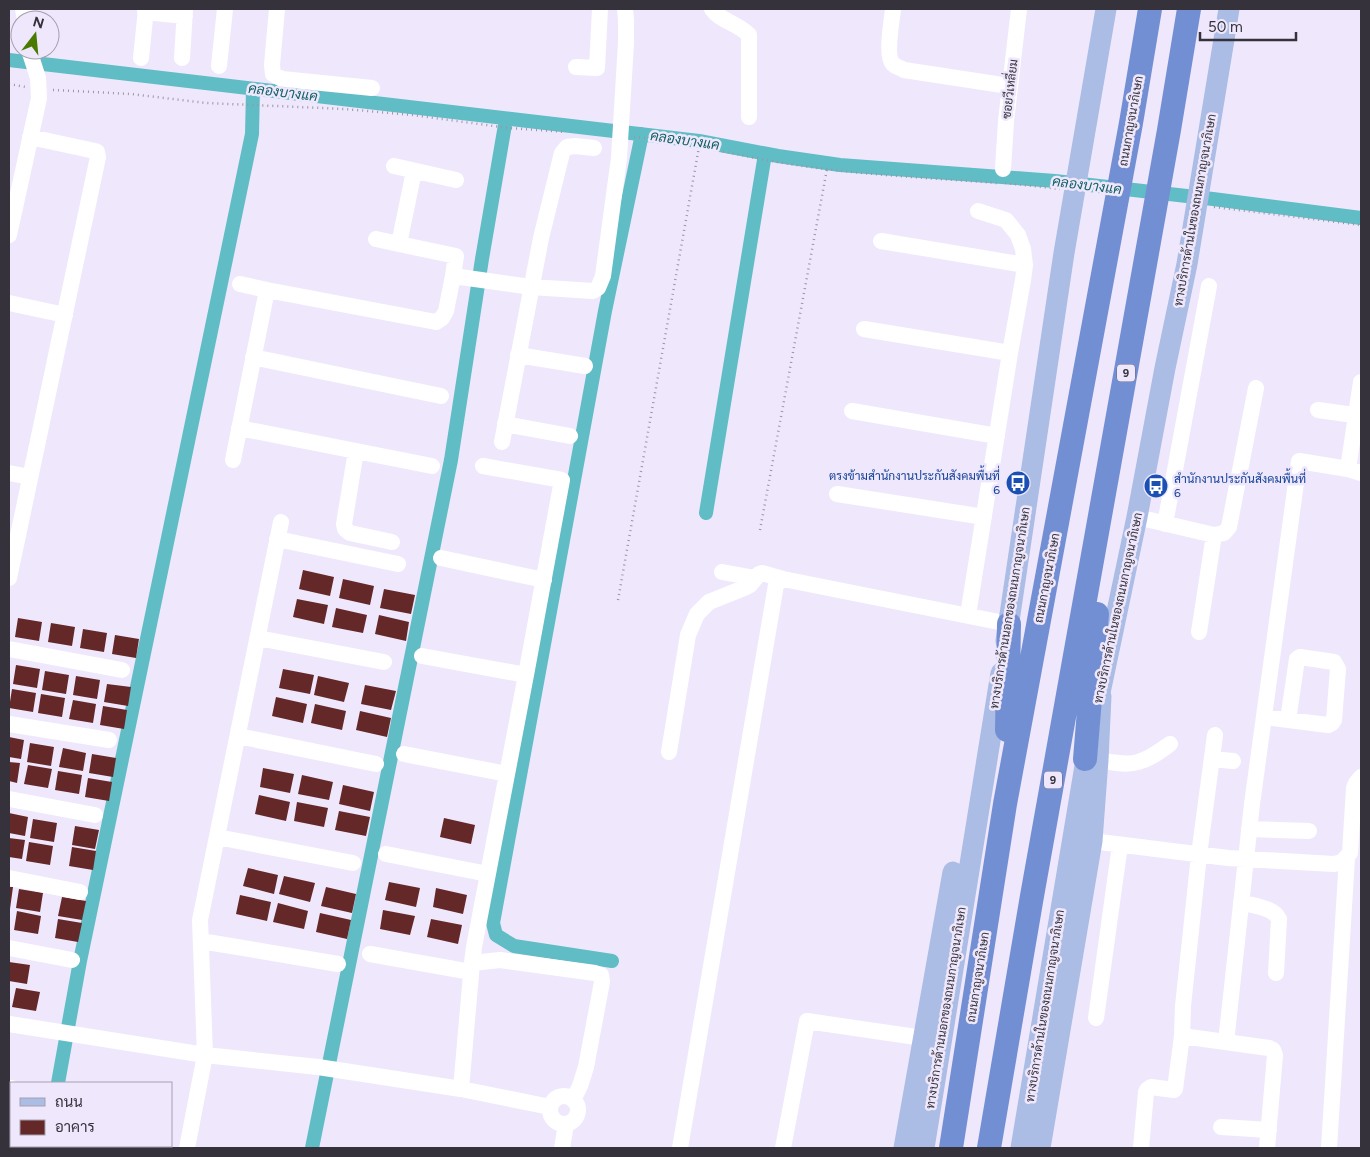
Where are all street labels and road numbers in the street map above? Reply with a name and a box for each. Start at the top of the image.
street label: ซอยวีเหลี่ยม [995,58,1021,120]
street label: ถนนกาญจนาภิเษก [1116,75,1146,167]
street label: ทางบริการด้านในของถนนกาญจนาภิเษก [1170,113,1219,307]
road number: 9 [1117,364,1135,382]
street label: ทางบริการด้านนอกของถนนกาญจนาภิเษก [987,506,1033,710]
street label: ทางบริการด้านในของถนนกาญจนาภิเษก [1090,511,1145,705]
street label: ถนนกาญจนาภิเษก [1031,532,1063,624]
road number: 9 [1044,772,1062,788]
street label: ทางบริการด้านนอกของถนนกาญจนาภิเษก [923,906,969,1110]
street label: ทางบริการด้านในของถนนกาญจนาภิเษก [1022,908,1067,1103]
street label: ถนนกาญจนาภิเษก [964,931,992,1023]

